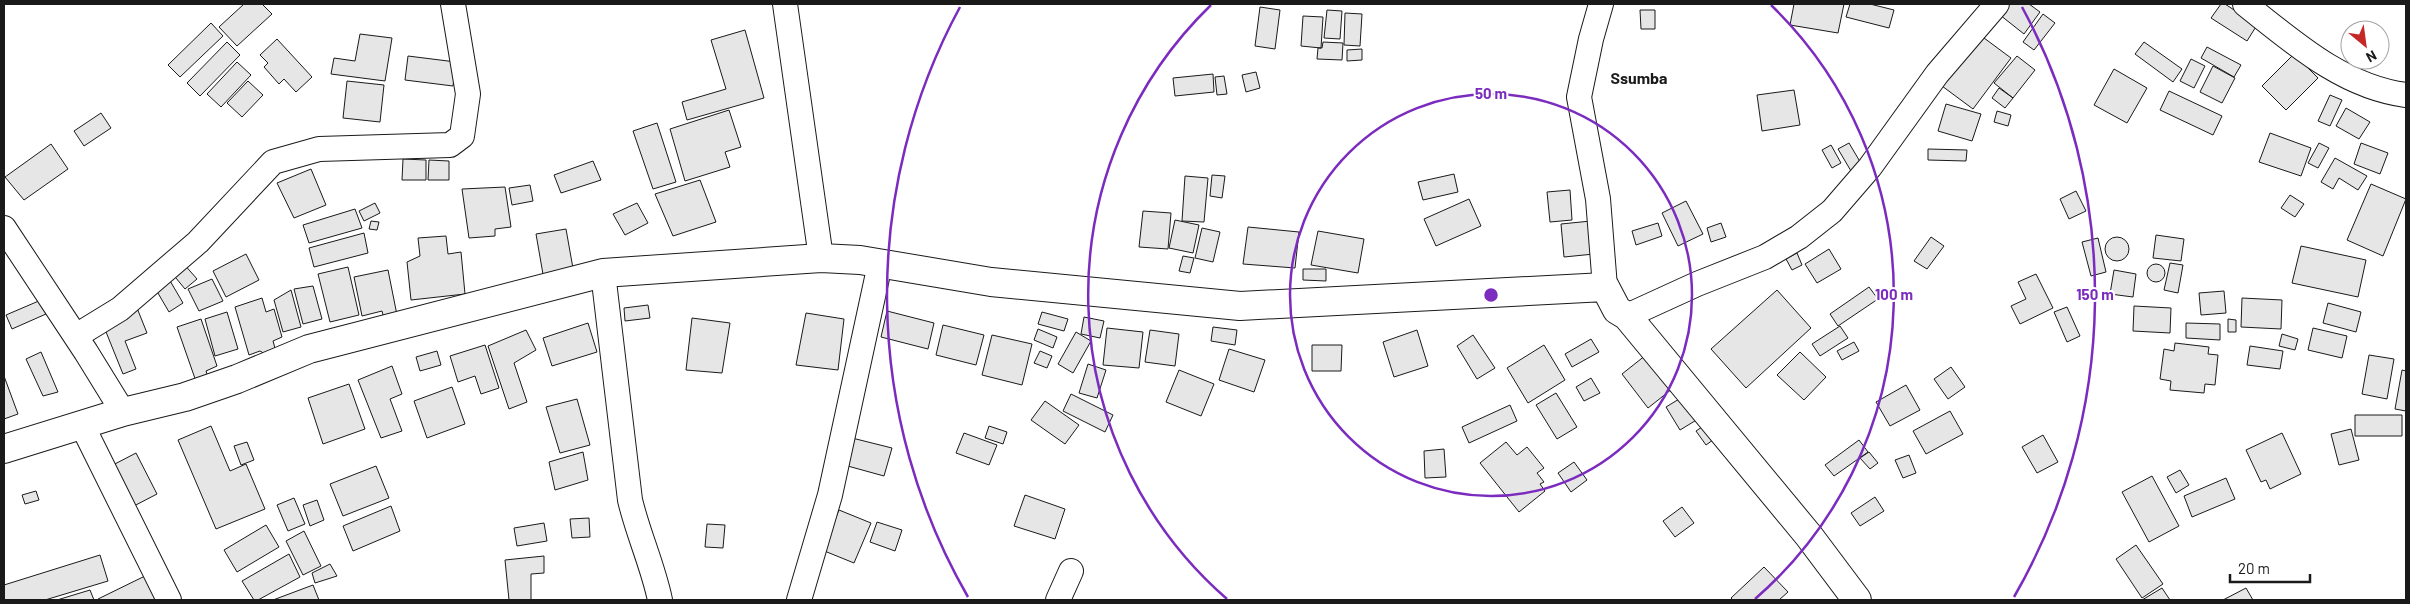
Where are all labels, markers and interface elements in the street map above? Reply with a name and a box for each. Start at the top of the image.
north arrow [2340,20,2390,70]
text: N [2363,47,2380,66]
district label: Ssumba [1610,68,1668,87]
text: 50 m [1475,84,1507,102]
text: 100 m [1875,285,1913,303]
text: 150 m [2076,285,2114,303]
centre of rings [1482,286,1500,304]
scale bar [2230,552,2310,584]
text: 20 m [2238,559,2270,577]

